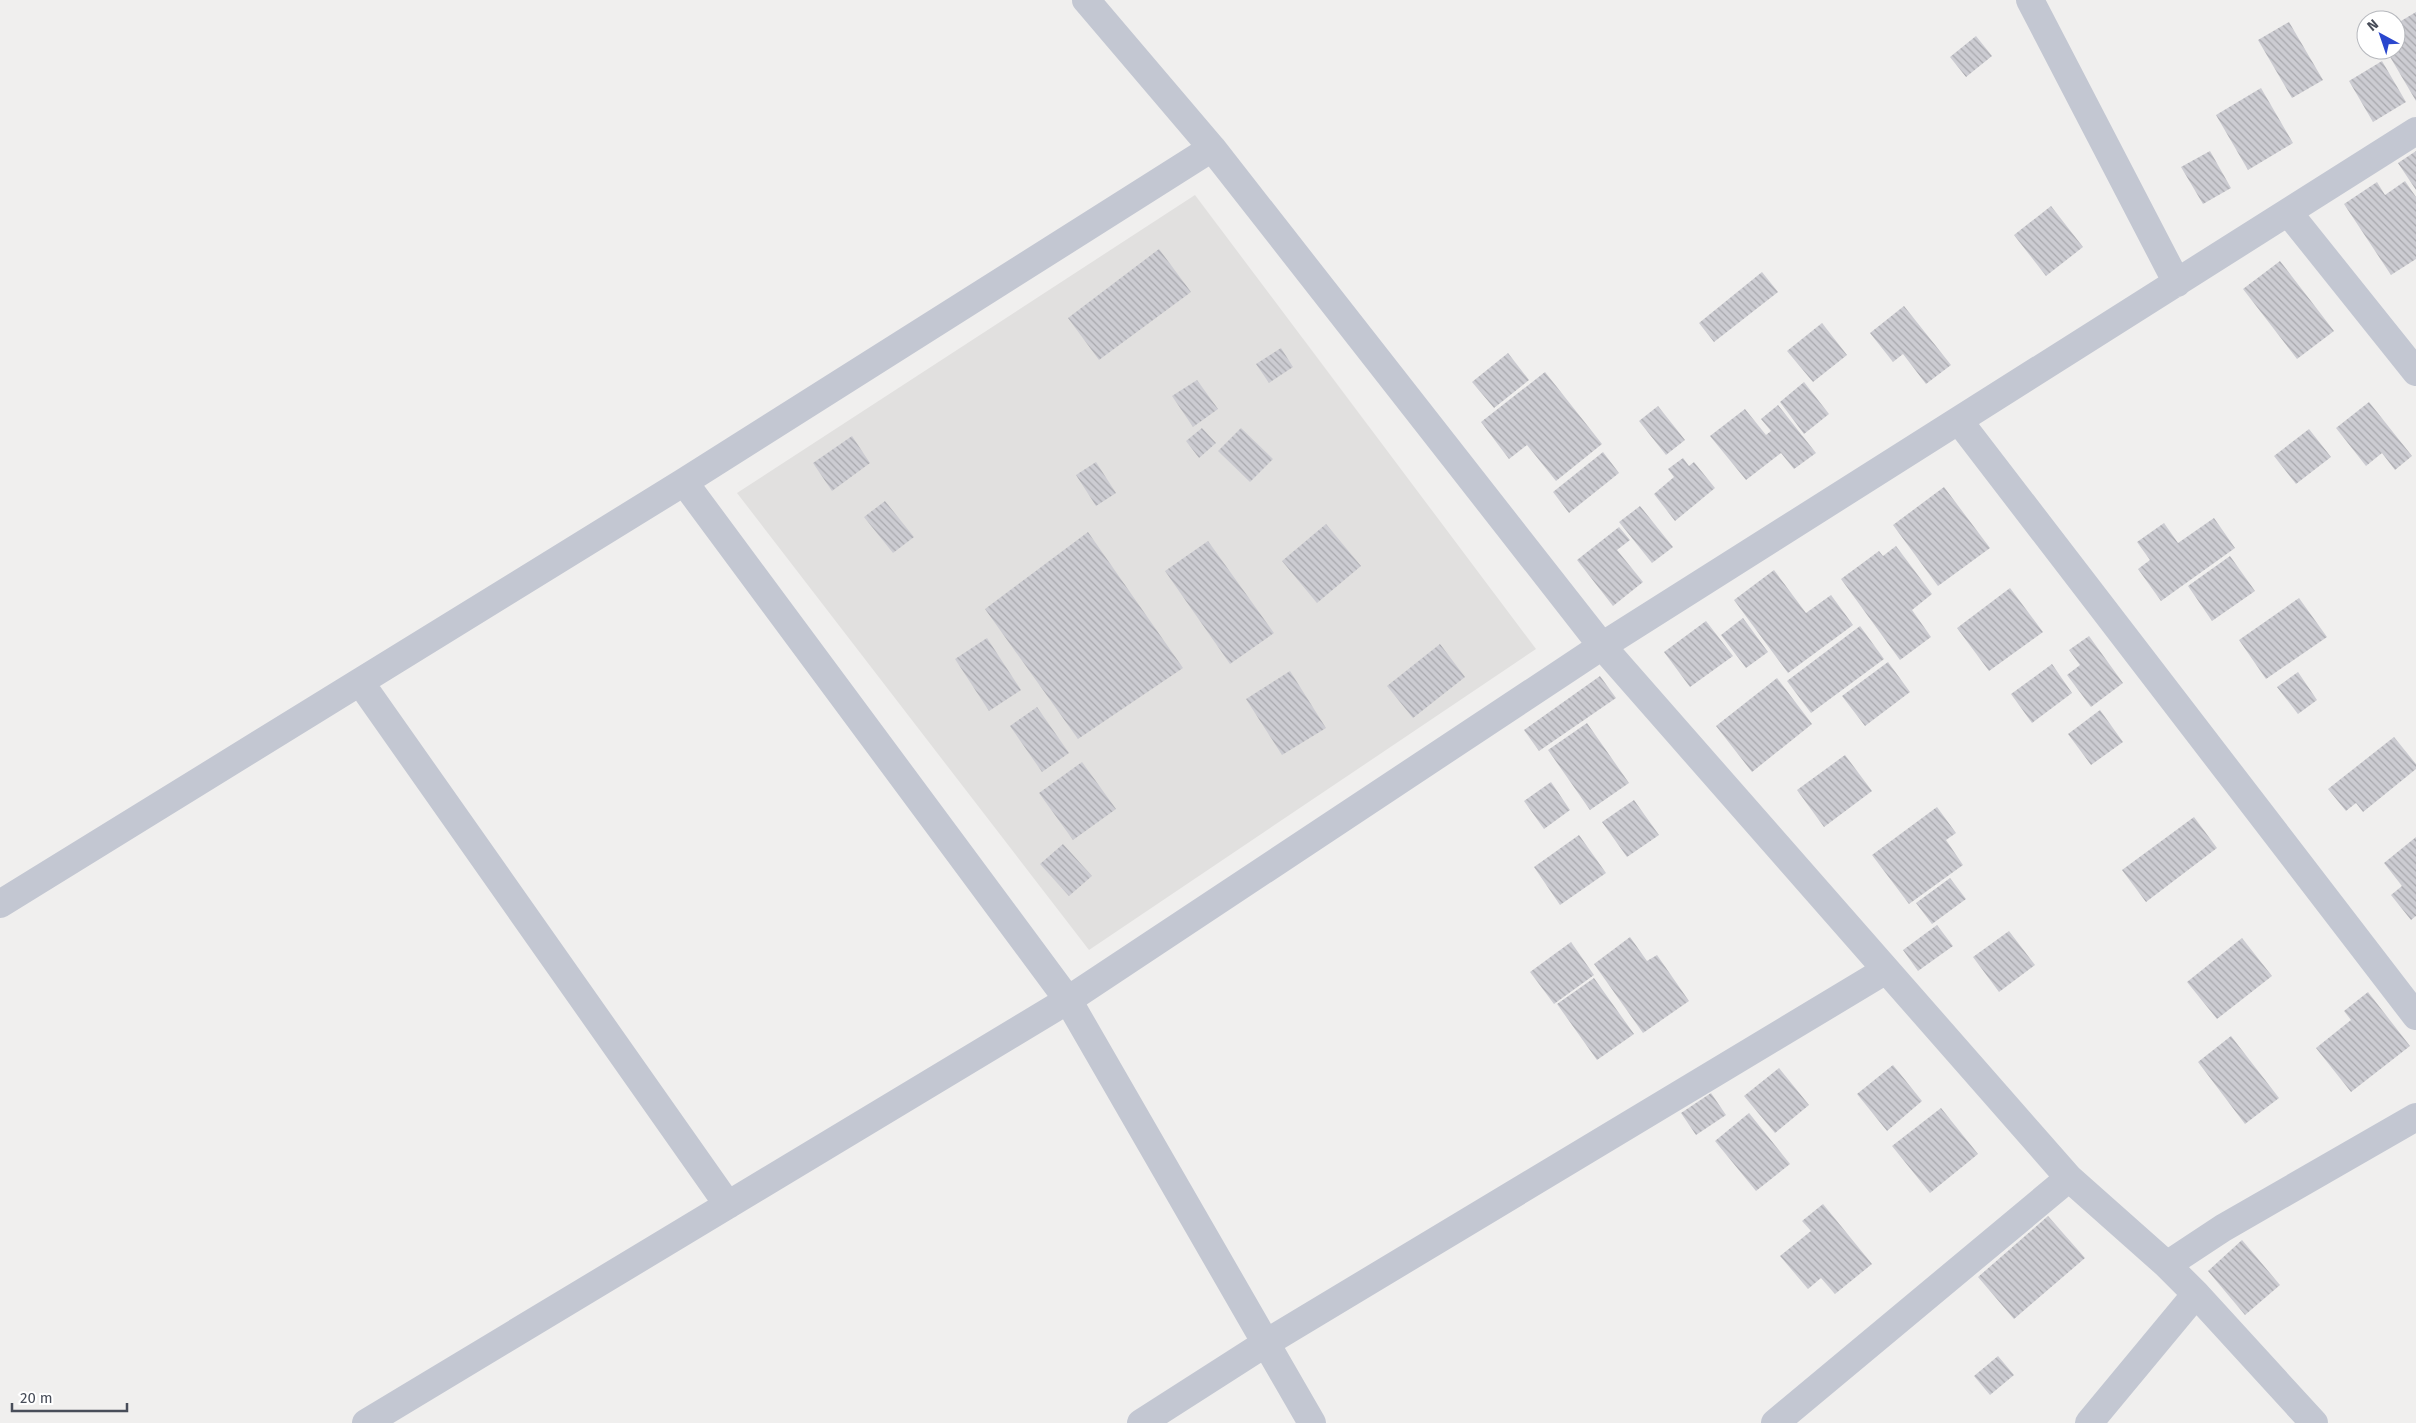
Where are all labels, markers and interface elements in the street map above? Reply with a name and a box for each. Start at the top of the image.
north arrow [2356,10,2406,60]
text: N [2364,16,2382,35]
scale bar [12,1380,128,1412]
text: 20 m [20,1389,53,1407]

